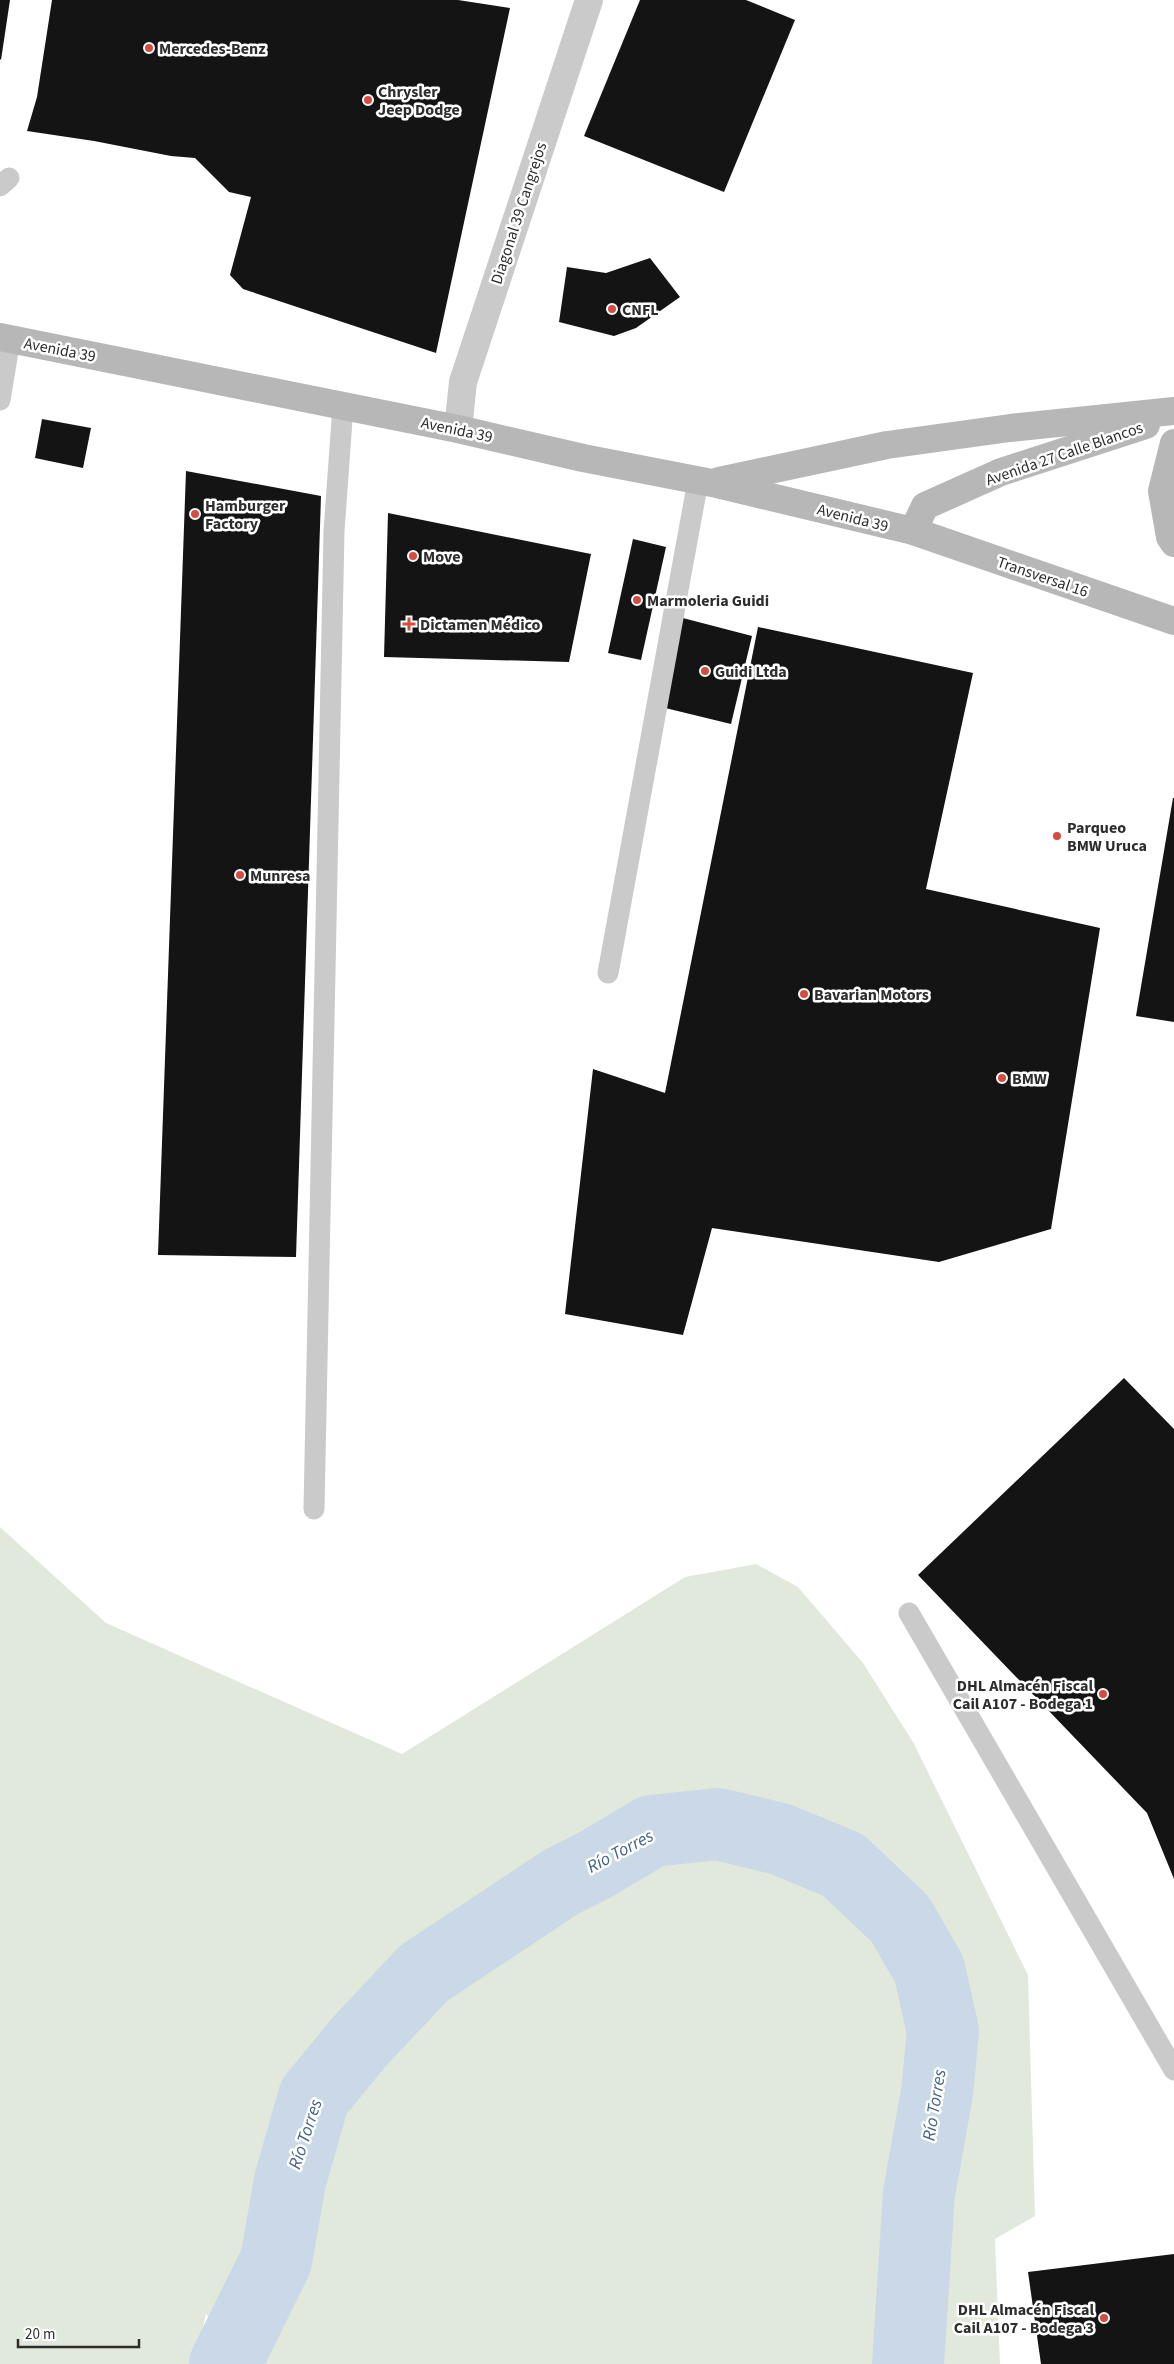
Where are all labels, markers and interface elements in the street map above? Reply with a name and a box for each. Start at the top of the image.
place label: Mercedes-Benz [159,38,266,60]
marker: Mercedes-Benz [143,42,155,54]
place label: Chrysler Jeep Dodge [378,81,460,121]
marker: Chrysler Jeep Dodge [362,94,374,106]
street label: Diagonal 39 Cangrejos [486,139,552,287]
place label: CNFL [622,299,659,321]
marker: CNFL [606,303,618,315]
street label: Avenida 39 [22,332,98,368]
street label: Avenida 39 [419,412,495,448]
street label: Avenida 27 Calle Blancos [983,417,1146,491]
place label: Hamburger Factory [205,495,286,535]
street label: Avenida 39 [815,499,891,537]
marker: Hamburger Factory [189,508,201,520]
place label: Move [423,546,460,568]
marker: Move [407,550,419,562]
street label: Transversal 16 [994,551,1091,603]
place label: Marmoleria Guidi [647,590,769,612]
marker: Marmoleria Guidi [631,594,643,606]
place label: Dictamen Médico [420,614,541,636]
marker: Dictamen Médico [402,617,416,631]
place label: Guidi Ltda [715,661,787,683]
marker: Guidi Ltda [699,665,711,677]
place label: Parqueo BMW Uruca [1067,817,1147,857]
marker: Parqueo BMW Uruca [1051,830,1063,842]
place label: Munresa [250,865,310,887]
marker: Munresa [234,869,246,881]
place label: Bavarian Motors [814,984,929,1006]
marker: Bavarian Motors [798,988,810,1000]
place label: BMW [1012,1068,1047,1090]
marker: BMW [996,1072,1008,1084]
place label: DHL Almacén Fiscal Cail A107 - Bodega 1 [953,1675,1093,1715]
marker: DHL Almacén Fiscal Cail A107 - Bodega 1 [1097,1688,1109,1700]
water label: Río Torres [582,1823,658,1879]
water label: Río Torres [916,2067,952,2143]
water label: Río Torres [282,2096,329,2172]
place label: DHL Almacén Fiscal Cail A107 - Bodega 3 [954,2299,1094,2339]
marker: DHL Almacén Fiscal Cail A107 - Bodega 3 [1098,2312,1110,2324]
scale bar [18,2316,139,2348]
text: 20 m [25,2324,55,2345]

